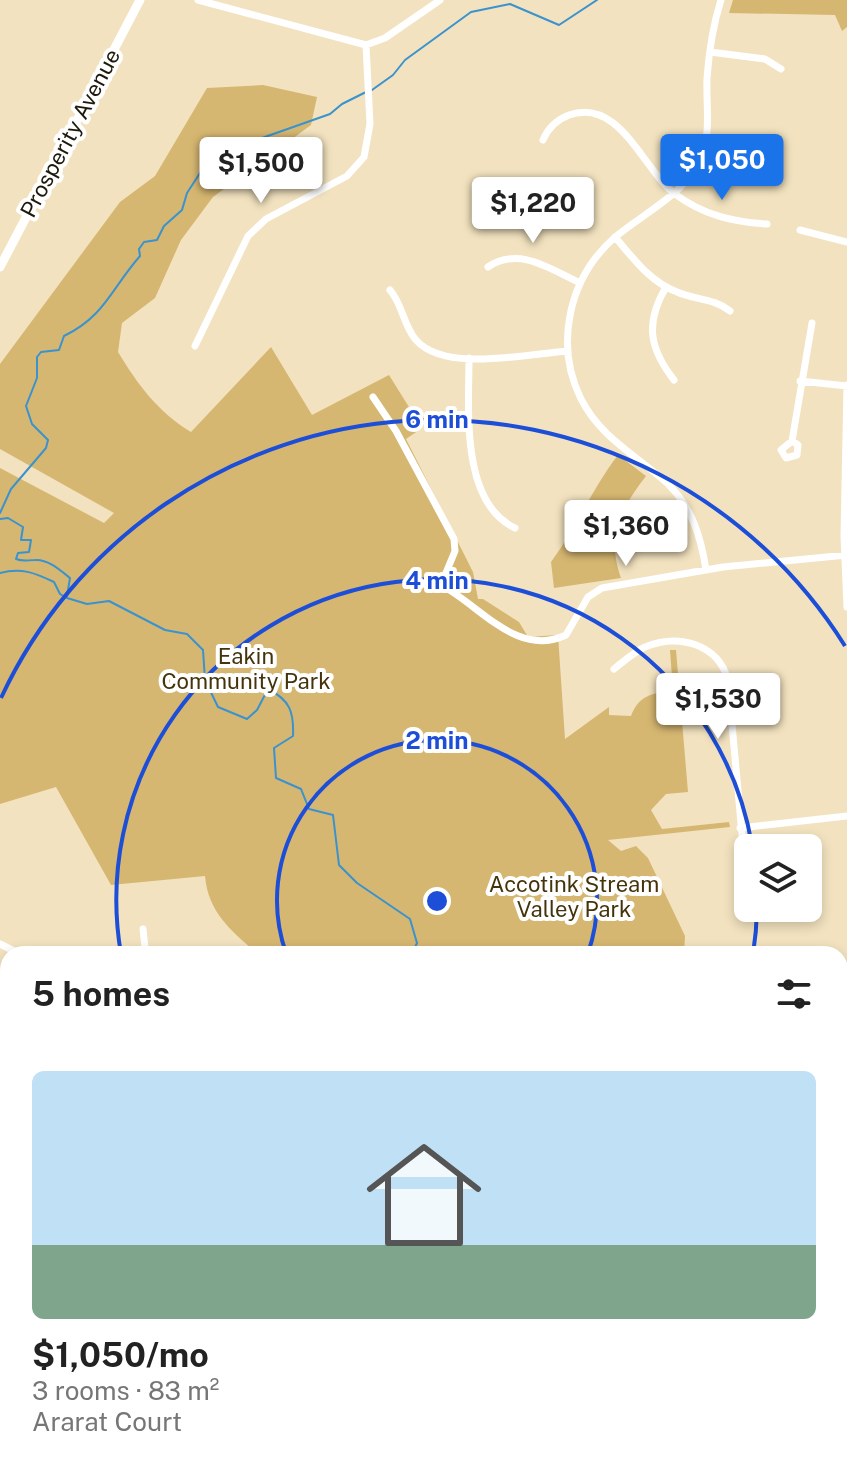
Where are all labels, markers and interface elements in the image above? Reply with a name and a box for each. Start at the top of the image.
street label: Prosperity Avenue [15,44,125,222]
pin: $1,050 [657,134,787,202]
pin: $1,500 [196,137,326,205]
text: $1,050 [678,144,766,175]
text: $1,500 [217,147,305,178]
pin: $1,220 [468,177,598,245]
text: $1,220 [490,187,576,218]
text: 6 min [405,405,469,433]
pin: $1,360 [561,500,691,568]
text: $1,360 [582,510,670,541]
text: 4 min [405,566,469,594]
park label: Eakin Community Park [161,643,331,694]
pin: $1,530 [653,673,783,741]
text: $1,530 [674,683,762,714]
text: 2 min [406,726,468,754]
map controls [734,834,822,922]
button: layers [734,834,822,922]
park label: Accotink Stream Valley Park [489,871,659,922]
centre of rings [423,887,451,915]
icon: filters [772,972,816,1016]
text: 5 homes [32,974,170,1014]
icon: home [352,1123,496,1267]
text: $1,050/mo [32,1335,209,1375]
text: 3 rooms · 83 m² [32,1375,219,1406]
text: Ararat Court [32,1406,182,1437]

